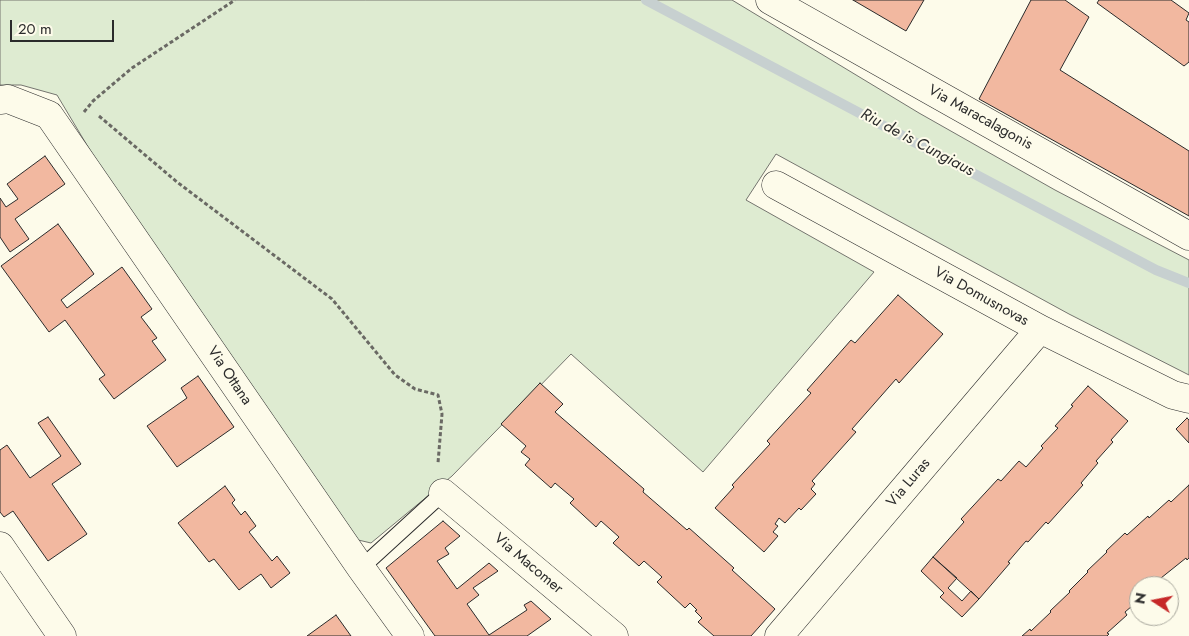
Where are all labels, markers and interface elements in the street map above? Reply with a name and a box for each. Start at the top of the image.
scale bar [12,10,116,42]
text: 20 m [18,18,52,40]
street label: Via Maracalagonis [925,82,1035,154]
water label: Riu de is Cungiaus [857,105,977,181]
street label: Via Domusnovas [931,264,1031,330]
street label: Via Ottana [203,343,255,409]
street label: Via Luras [883,455,935,511]
street label: Via Macomer [490,530,566,598]
north arrow [1129,576,1179,626]
text: N [1129,591,1151,606]

